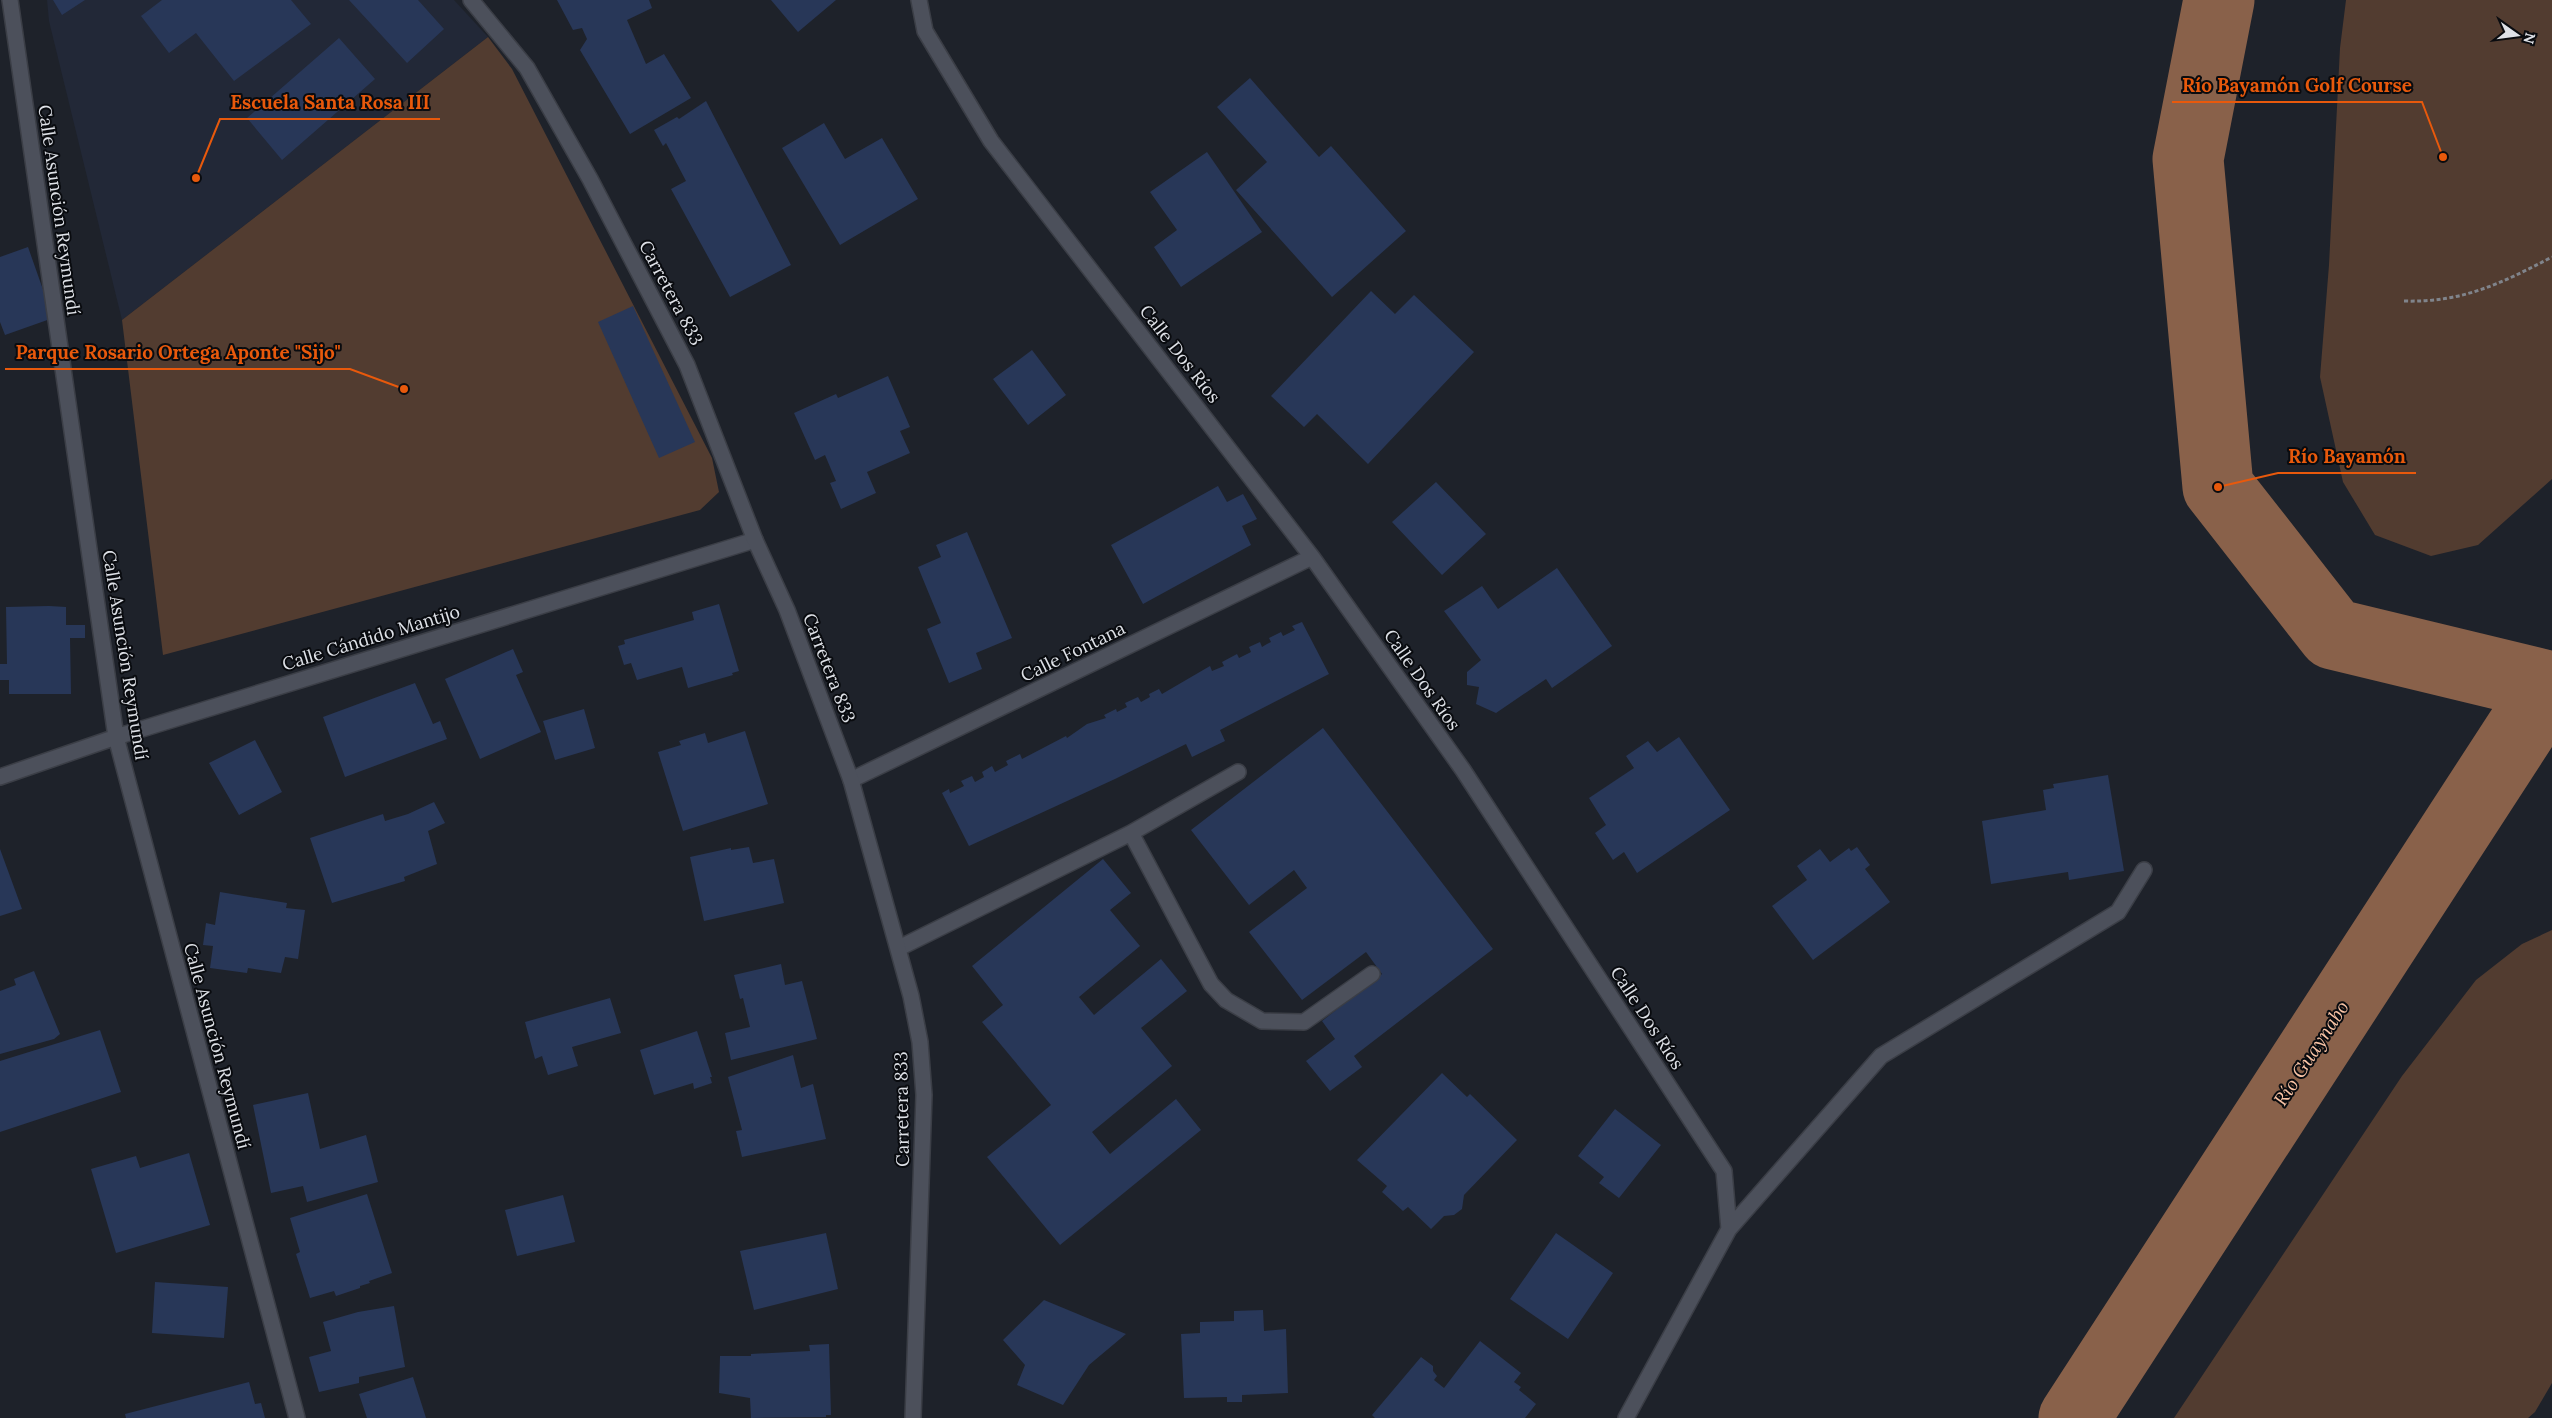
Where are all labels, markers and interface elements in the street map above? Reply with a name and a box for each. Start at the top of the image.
north arrow [2492,10,2542,60]
text: N [2520,31,2540,46]
callout: Río Bayamón Golf Course [2172,68,2422,102]
text: Río Bayamón Golf Course [2182,73,2412,97]
callout: Escuela Santa Rosa III [220,85,440,119]
text: Escuela Santa Rosa III [230,90,430,114]
street label: Calle Asunción Reymundí [33,103,86,317]
street label: Carretera 833 [634,236,709,349]
street label: Calle Dos Ríos [1135,300,1226,407]
callout: Parque Rosario Ortega Aponte "Sijo" [5,335,350,369]
text: Parque Rosario Ortega Aponte "Sijo" [15,340,341,364]
callout: Río Bayamón [2278,439,2416,473]
text: Río Bayamón [2288,444,2406,468]
street label: Calle Asunción Reymundí [98,548,153,762]
street label: Calle Cándido Mantijo [279,600,462,676]
street label: Carretera 833 [798,610,861,726]
street label: Calle Fontana [1017,616,1129,687]
street label: Calle Dos Ríos [1379,625,1466,735]
street label: Calle Asunción Reymundí [179,940,256,1151]
street label: Calle Dos Ríos [1606,962,1689,1074]
water label: Río Guaynabo [2268,996,2354,1110]
street label: Carretera 833 [889,1051,914,1167]

